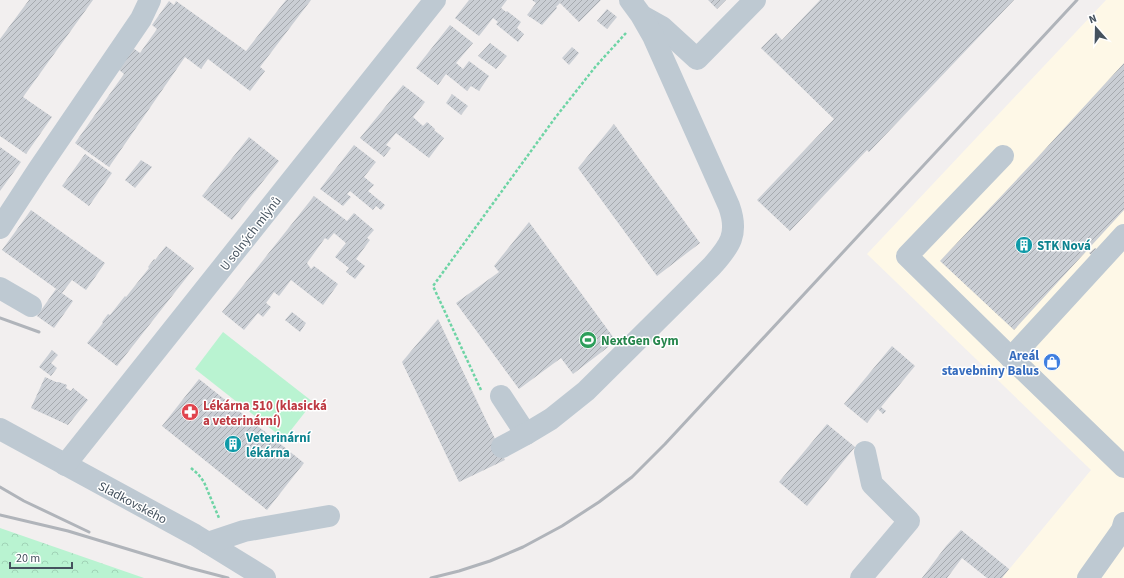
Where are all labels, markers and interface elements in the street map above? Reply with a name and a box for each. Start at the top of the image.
north arrow [1076,8,1116,48]
text: N [1087,11,1099,27]
street label: U solných mlýnů [216,193,286,275]
building icon: STK Nová [1014,235,1034,255]
place label: STK Nová [1037,237,1091,255]
sports icon: NextGen Gym [578,330,598,350]
place label: NextGen Gym [601,332,679,350]
place label: Areál stavebniny Balus [942,347,1039,380]
shop icon: Areál stavebniny Balus [1042,352,1062,372]
place label: Lékárna 510 (klasická a veterinární) [203,397,327,430]
pharmacy icon: Lékárna 510 (klasická a veterinární) [180,402,200,422]
place label: Veterinární lékárna [245,429,312,462]
building icon: Veterinární lékárna [223,434,243,454]
street label: Sladkovského [95,477,170,529]
scale bar [10,544,72,570]
text: 20 m [16,550,40,567]

